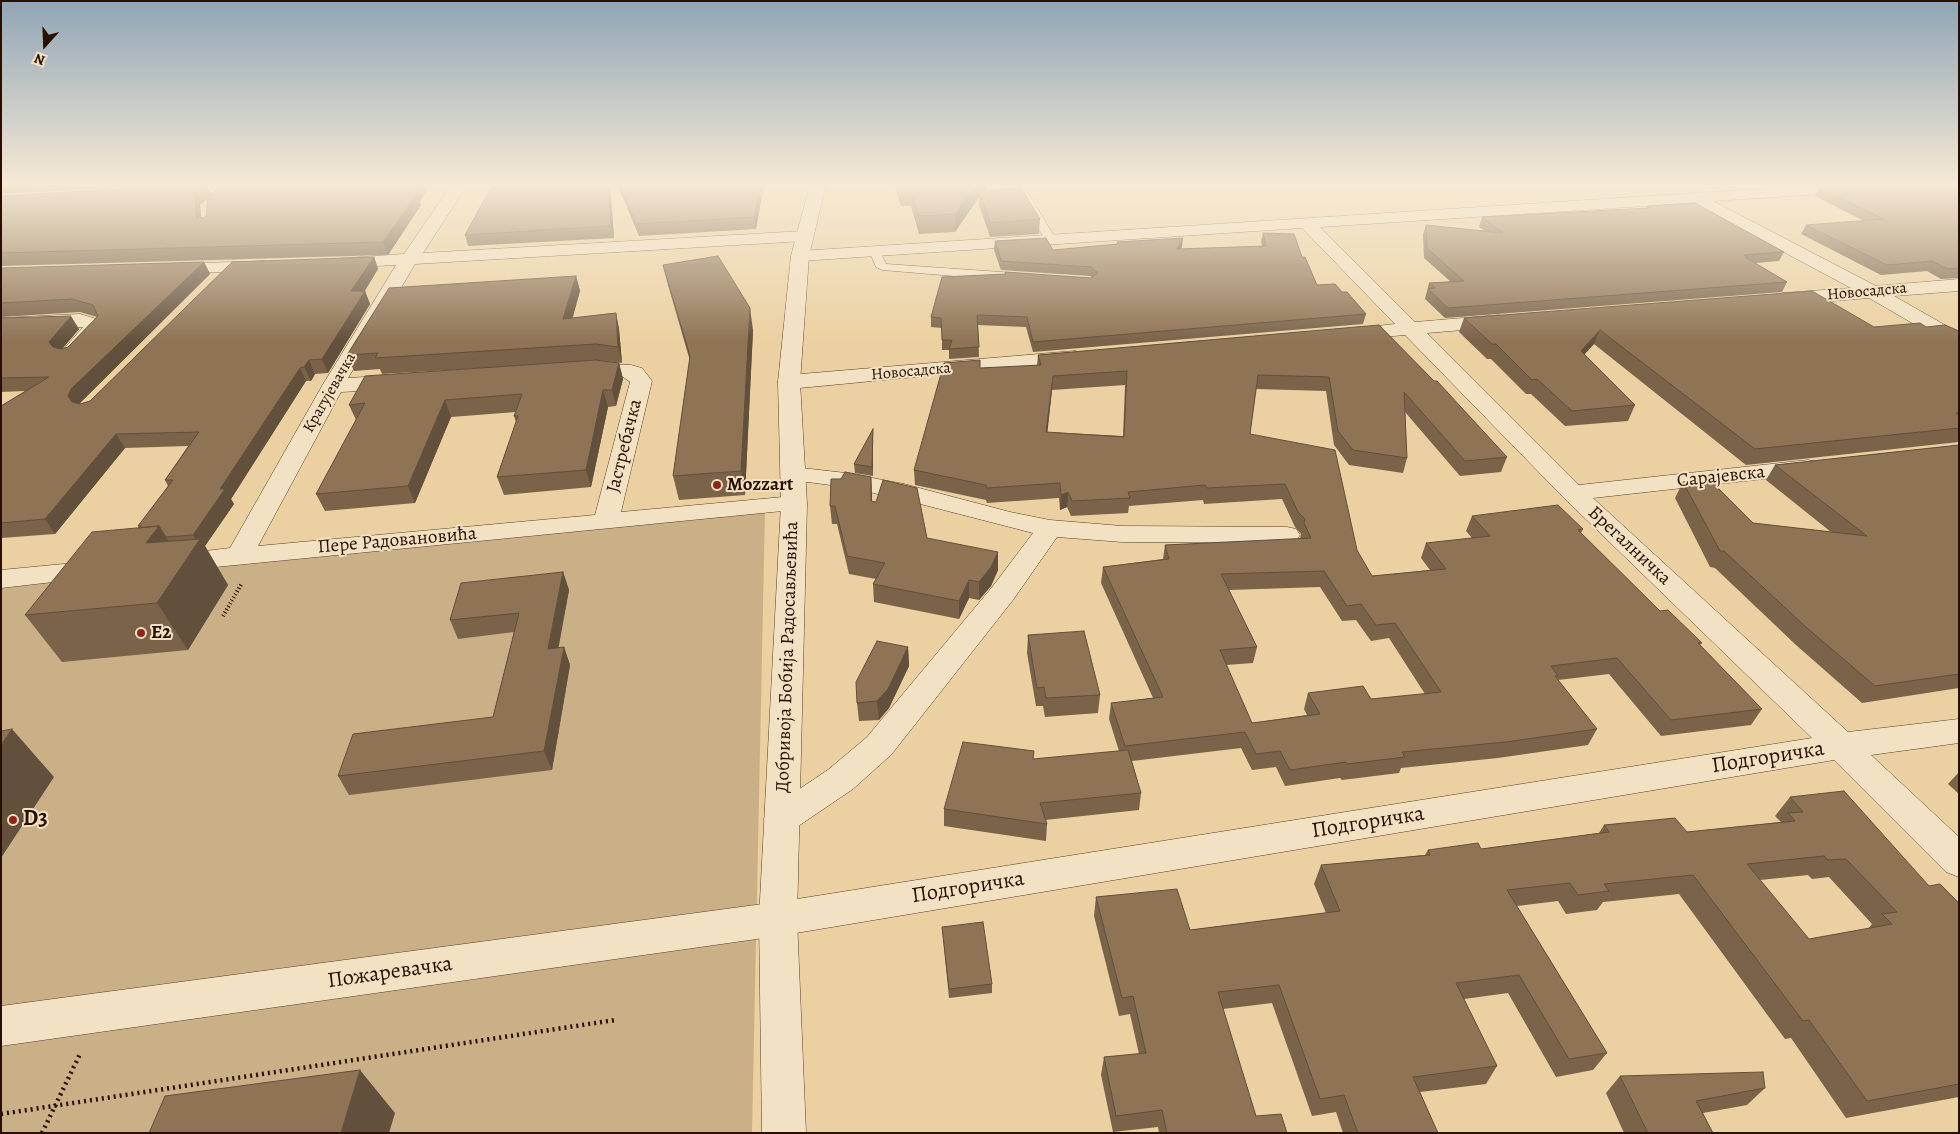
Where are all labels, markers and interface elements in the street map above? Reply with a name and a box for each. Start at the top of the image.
north arrow [20,20,70,70]
text: N [32,49,48,70]
street label: Новосадска [1826,279,1908,305]
street label: Крагујевачка [299,350,361,436]
street label: Новосадска [870,359,952,385]
street label: Јастребачка [602,397,648,495]
street label: Сарајевска [1676,461,1766,493]
place label: Mozzart [727,474,793,496]
marker: Mozzart [711,479,723,491]
street label: Брегалничка [1583,502,1675,590]
street label: Добривоја Бобија Радосављевића [772,521,804,793]
street label: Пере Радовановића [317,523,477,559]
place label: E2 [151,622,172,644]
marker: E2 [135,627,147,639]
street label: Подгоричка [1710,736,1826,780]
street label: Подгоричка [1310,801,1426,845]
place label: D3 [23,807,48,833]
marker: D3 [7,814,19,826]
street label: Подгоричка [910,866,1026,910]
street label: Пожаревачка [326,951,454,995]

